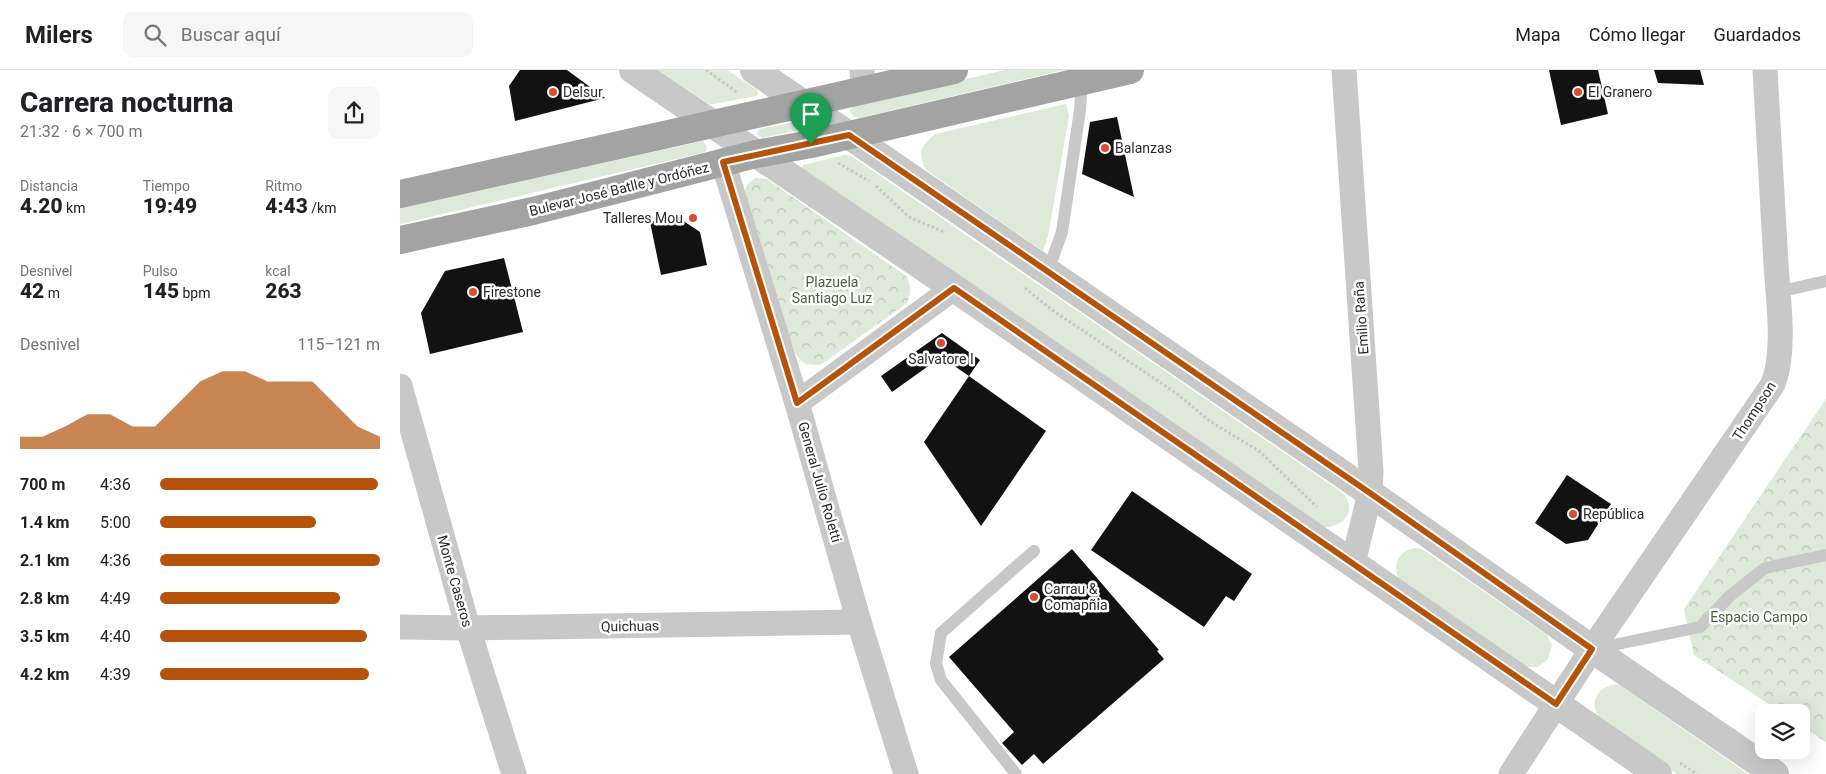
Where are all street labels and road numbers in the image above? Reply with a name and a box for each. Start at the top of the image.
street label: Bulevar José Batlle y Ordóñez [528,159,710,219]
street label: Emilio Raña [1350,281,1372,355]
street label: Thompson [1729,378,1779,444]
street label: General Julio Roletti [795,420,845,544]
street label: Monte Caseros [434,533,476,629]
street label: Quichuas [601,617,659,635]

